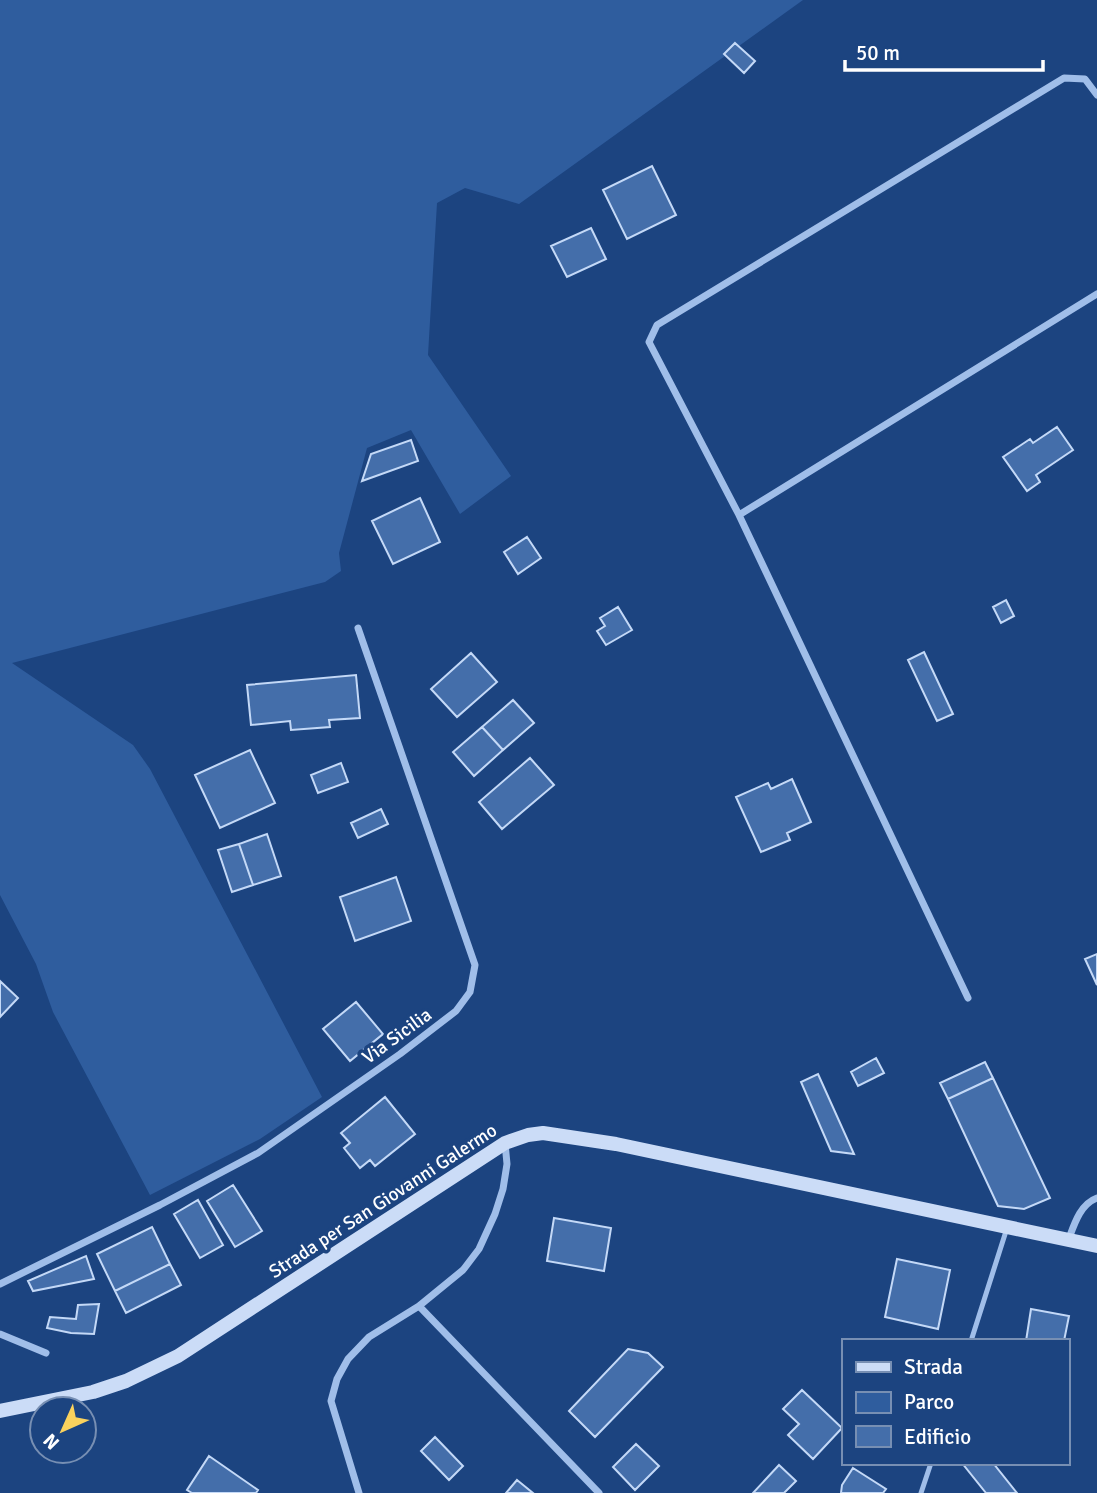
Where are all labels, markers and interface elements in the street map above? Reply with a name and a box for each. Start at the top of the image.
scale bar [845,28,1043,72]
text: 50 m [856,40,900,66]
street label: Via Sicilia [358,1003,436,1069]
street label: Strada per San Giovanni Galermo [264,1118,502,1284]
legend [842,1339,1069,1465]
text: Strada [904,1354,963,1380]
text: Parco [904,1389,954,1415]
north arrow [28,1395,98,1465]
text: Edificio [904,1424,971,1450]
text: N [39,1428,65,1454]

